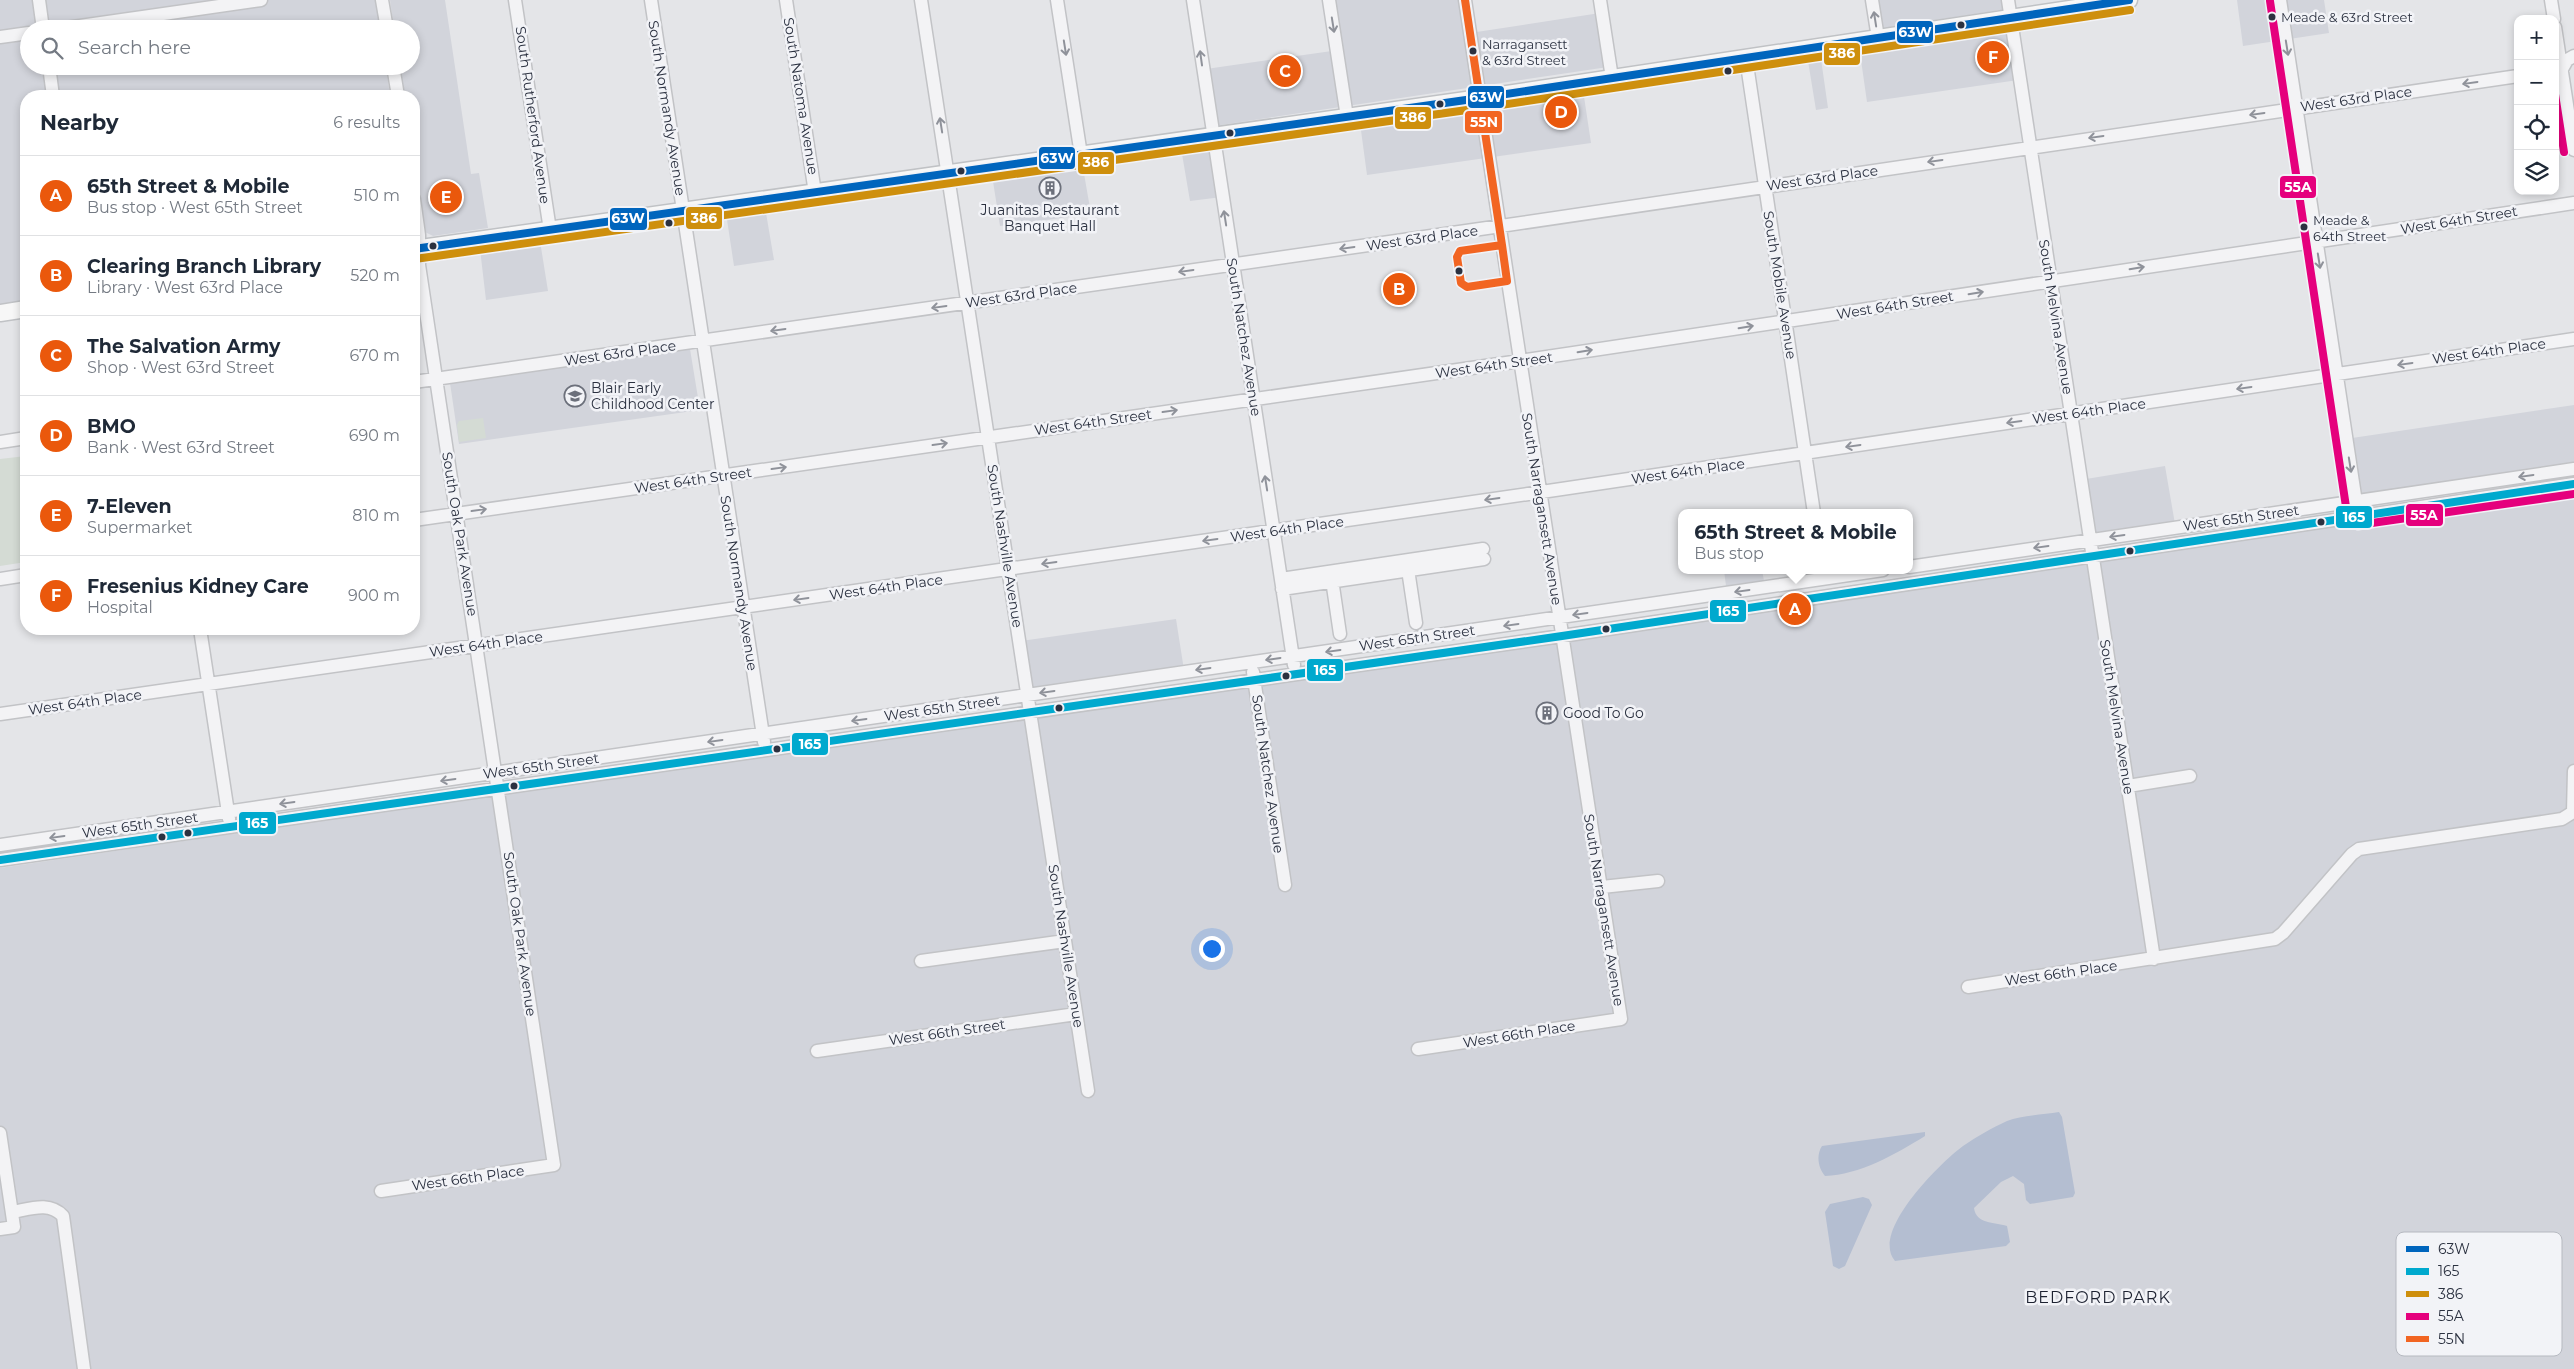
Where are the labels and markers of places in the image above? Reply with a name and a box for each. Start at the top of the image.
place label: Meade & 63rd Street [2281,9,2413,25]
marker: Meade & 63rd Street [2267,12,2277,22]
unlabelled marker [1956,20,1966,30]
place label: Narragansett & 63rd Street [1482,36,1568,68]
pin: F [1977,38,2009,76]
marker: Narragansett & 63rd Street [1468,46,1478,56]
pin: C [1269,52,1301,90]
unlabelled marker [1723,66,1733,76]
pin: D [1545,93,1577,131]
unlabelled marker [1435,99,1445,109]
unlabelled marker [1225,128,1235,138]
unlabelled marker [956,166,966,176]
building icon: Juanitas Restaurant Banquet Hall [1038,176,1062,200]
pin: E [430,178,462,216]
place label: Juanitas Restaurant Banquet Hall [980,201,1120,235]
place label: Meade & 64th Street [2313,212,2386,244]
unlabelled marker [664,218,674,228]
marker: Meade & 64th Street [2299,222,2309,232]
unlabelled marker [428,241,438,251]
unlabelled marker [1454,266,1464,276]
pin: B [1383,270,1415,308]
place label: Blair Early Childhood Center [591,379,715,413]
school or university icon: Blair Early Childhood Center [563,384,587,408]
unlabelled marker [2316,517,2326,527]
unlabelled marker [2125,546,2135,556]
pin: A [1779,590,1811,628]
unlabelled marker [1601,624,1611,634]
unlabelled marker [1281,671,1291,681]
building icon: Good To Go [1535,701,1559,725]
unlabelled marker [1054,703,1064,713]
place label: Good To Go [1563,704,1644,722]
unlabelled marker [772,744,782,754]
unlabelled marker [509,781,519,791]
unlabelled marker [183,828,193,838]
unlabelled marker [157,832,167,842]

